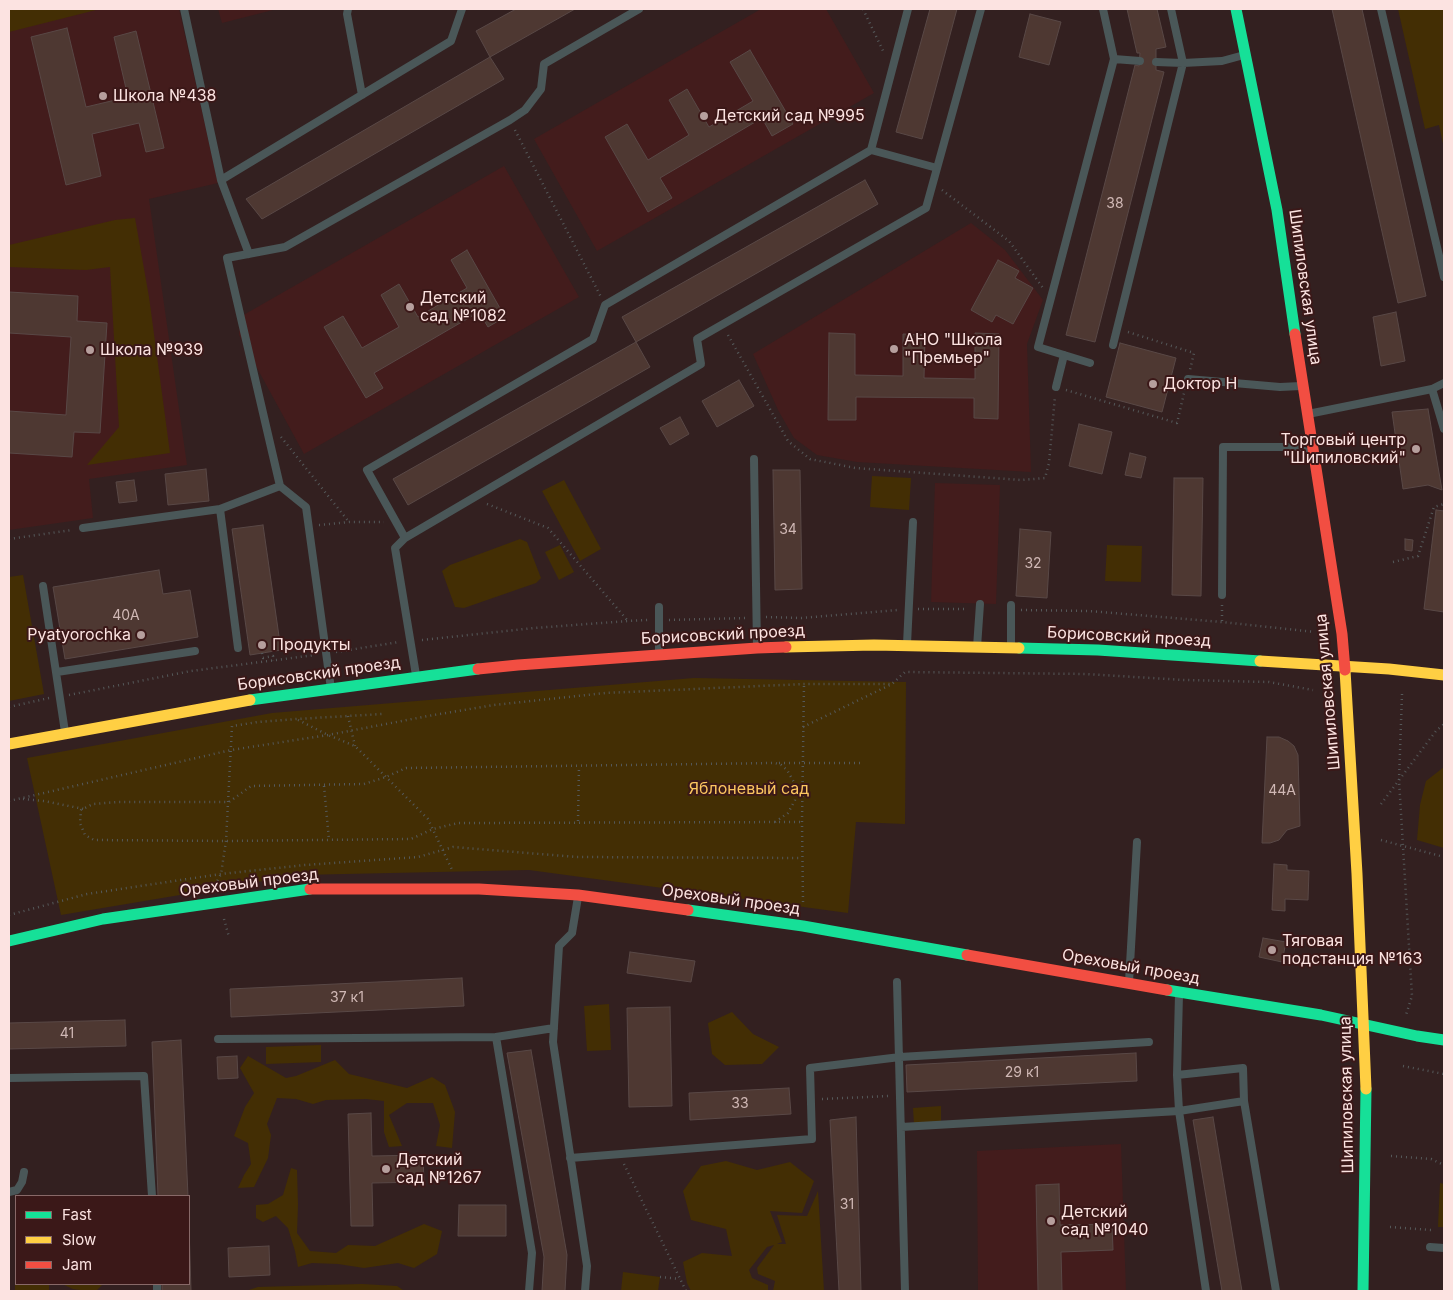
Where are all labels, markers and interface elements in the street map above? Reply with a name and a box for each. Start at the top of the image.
place label: Школа №438 [113,86,217,106]
marker: Школа №438 [97,90,109,102]
place label: Детский сад №995 [714,106,865,126]
marker: Детский сад №995 [698,110,710,122]
house number: 38 [1106,196,1124,212]
street label: Шипиловская улица [1285,208,1325,366]
place label: Детский сад №1082 [420,288,507,326]
marker: Детский сад №1082 [404,301,416,313]
place label: АНО "Школа "Премьер" [904,330,1003,368]
place label: Школа №939 [100,340,203,360]
marker: АНО "Школа "Премьер" [888,343,900,355]
marker: Школа №939 [84,344,96,356]
place label: Доктор Н [1163,374,1237,394]
marker: Доктор Н [1147,378,1159,390]
place label: Торговый центр "Шипиловский" [1281,430,1406,468]
marker: Торговый центр "Шипиловский" [1410,443,1422,455]
house number: 34 [779,522,797,538]
house number: 32 [1024,556,1042,572]
house number: 40А [112,608,140,624]
street label: Шипиловская улица [1312,613,1344,771]
street label: Борисовский проезд [640,621,806,649]
street label: Борисовский проезд [1046,623,1212,651]
place label: Pyatyorochka [27,625,131,645]
marker: Pyatyorochka [135,629,147,641]
place label: Продукты [272,635,350,655]
marker: Продукты [256,639,268,651]
street label: Борисовский проезд [236,653,402,695]
park label: Яблоневый сад [689,779,809,799]
house number: 44А [1268,783,1296,799]
street label: Ореховый проезд [178,865,320,901]
street label: Ореховый проезд [660,881,802,919]
place label: Тяговая подстанция №163 [1282,931,1422,969]
marker: Тяговая подстанция №163 [1266,944,1278,956]
street label: Ореховый проезд [1060,945,1202,989]
house number: 37 к1 [330,990,364,1006]
street label: Шипиловская улица [1336,1016,1358,1174]
house number: 41 [60,1026,74,1042]
house number: 29 к1 [1005,1065,1039,1081]
house number: 33 [731,1096,749,1112]
place label: Детский сад №1267 [396,1150,482,1188]
marker: Детский сад №1267 [380,1163,392,1175]
legend [15,1195,190,1285]
house number: 31 [840,1197,854,1213]
place label: Детский сад №1040 [1061,1202,1148,1240]
text: Fast [62,1205,92,1224]
marker: Детский сад №1040 [1045,1215,1057,1227]
text: Slow [62,1230,96,1249]
text: Jam [62,1255,92,1274]

